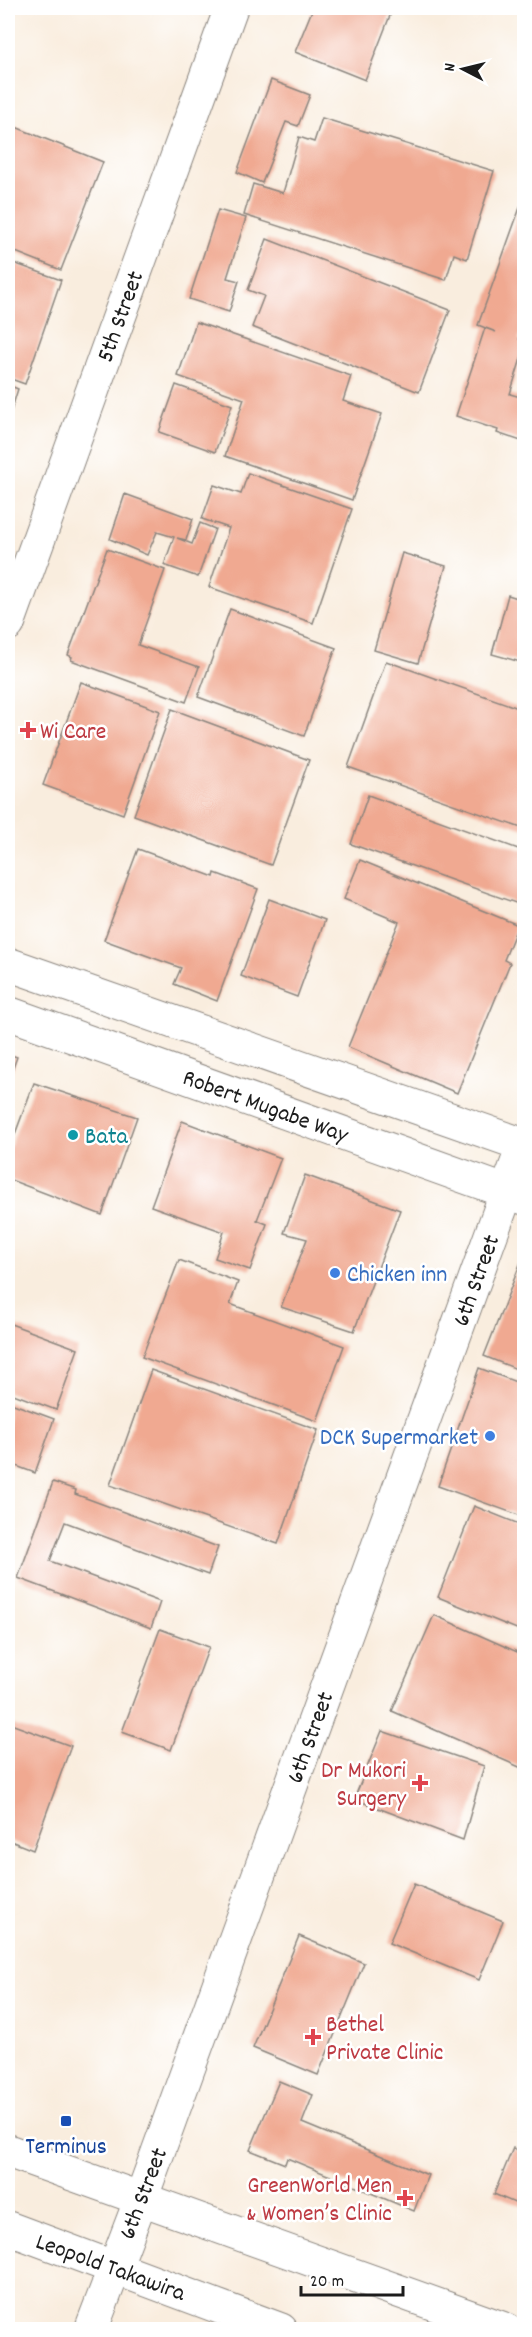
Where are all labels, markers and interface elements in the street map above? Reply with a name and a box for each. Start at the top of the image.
north arrow [433,39,493,99]
text: N [439,62,463,73]
street label: 5th Street [90,267,154,367]
place label: Wi Care [40,716,106,750]
marker: Wi Care [21,723,35,737]
street label: Robert Mugabe Way [177,1062,354,1154]
place label: Bata [85,1121,128,1155]
marker: Bata [66,1128,80,1142]
street label: 6th Street [446,1230,510,1332]
place label: Chicken inn [347,1259,447,1293]
marker: Chicken inn [328,1266,342,1280]
place label: DCK Supermarket [320,1422,478,1456]
marker: DCK Supermarket [483,1429,497,1443]
street label: 6th Street [280,1687,344,1789]
place label: Dr Mukori Surgery [321,1755,407,1817]
marker: Dr Mukori Surgery [411,1774,429,1792]
place label: Bethel Private Clinic [326,2009,443,2071]
marker: Bethel Private Clinic [304,2028,322,2046]
marker: Terminus [59,2114,73,2128]
place label: Terminus [25,2131,107,2165]
street label: 6th Street [112,2143,178,2245]
place label: GreenWorld Men & Women’s Clinic [246,2170,392,2232]
marker: GreenWorld Men & Women’s Clinic [396,2189,414,2207]
street label: Leopold Takawira [30,2226,190,2312]
scale bar [301,2259,403,2297]
text: 20 m [310,2270,344,2295]

